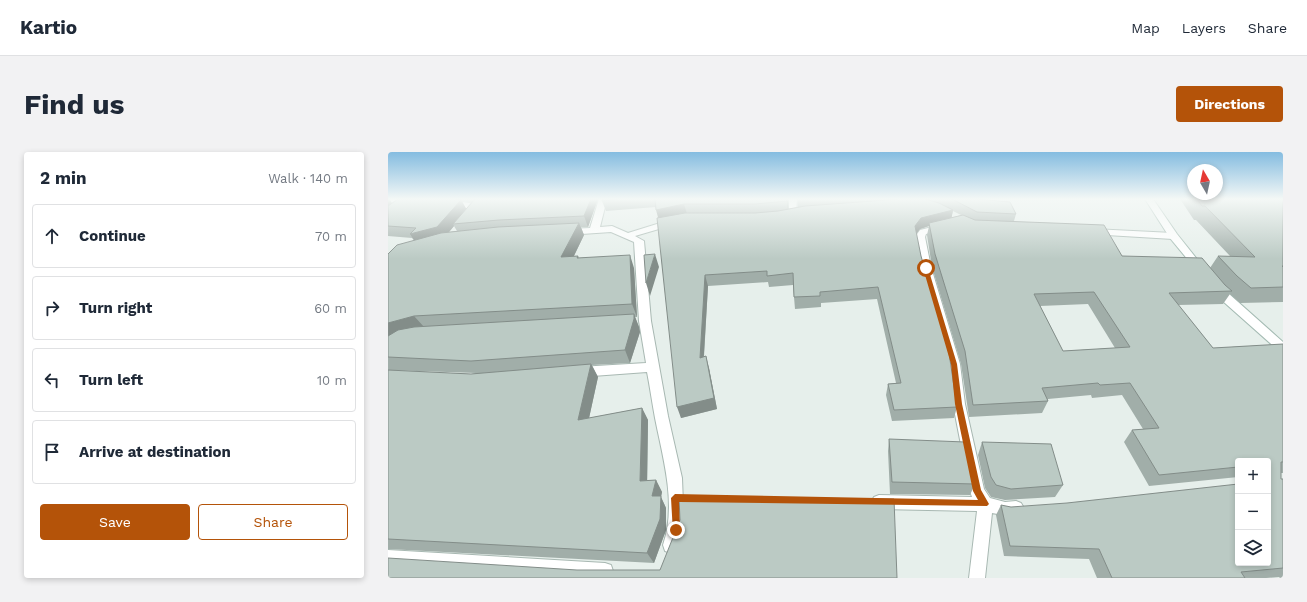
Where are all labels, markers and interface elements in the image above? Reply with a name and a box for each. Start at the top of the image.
text: Kartio [20,16,77,39]
text: Map [1131,20,1160,36]
text: Layers [1182,20,1226,36]
text: Share [1248,20,1287,36]
button: Directions [1176,86,1283,122]
text: Find us [24,88,124,121]
north arrow [1187,164,1223,200]
text: 2 min [40,168,86,188]
text: Walk · 140 m [268,171,348,186]
icon: ahead [41,225,63,247]
text: Continue [79,227,146,245]
text: 70 m [315,229,347,244]
route start [917,259,935,277]
icon: right [41,297,63,319]
text: Turn right [79,299,152,317]
text: 60 m [314,301,347,316]
icon: left [41,369,63,391]
text: Turn left [79,371,143,389]
text: 10 m [317,373,347,388]
icon: arrive [41,441,63,463]
text: Arrive at destination [79,443,231,461]
map controls [1235,458,1271,566]
button: + [1235,458,1271,494]
button: − [1235,494,1271,530]
button: Save [40,504,190,540]
button: Share [198,504,348,540]
route end [667,521,685,539]
button: layers [1235,530,1271,566]

